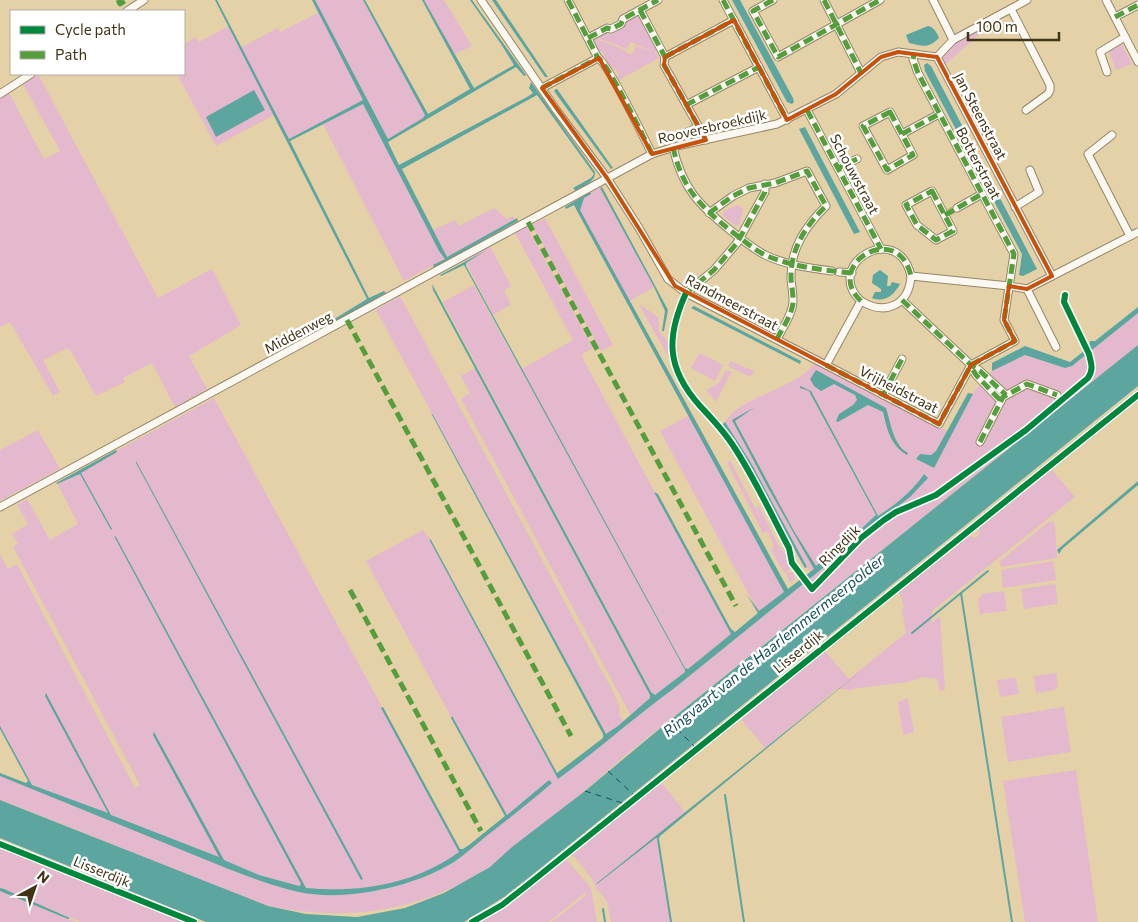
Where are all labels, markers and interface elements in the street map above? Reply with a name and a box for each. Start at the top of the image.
legend [10,10,185,75]
scale bar [968,10,1059,42]
text: 100 m [976,17,1018,35]
text: Cycle path [55,20,126,38]
text: Path [55,45,87,63]
street label: Jan Steenstraat [951,69,1011,163]
street label: Rooversbroekdijk [656,105,768,147]
street label: Botterstraat [953,124,1005,202]
street label: Schouwstraat [827,131,883,217]
street label: Randmeerstraat [683,270,782,334]
street label: Middenweg [261,307,335,357]
street label: Vrijheidstraat [857,362,942,416]
street label: Ringdijk [815,521,863,569]
water label: Ringvaart van de Haarlemmermeerpolder [659,550,888,740]
street label: Lisserdijk [769,625,827,676]
street label: Lisserdijk [71,852,133,890]
north arrow [10,862,60,912]
text: N [34,867,53,887]

